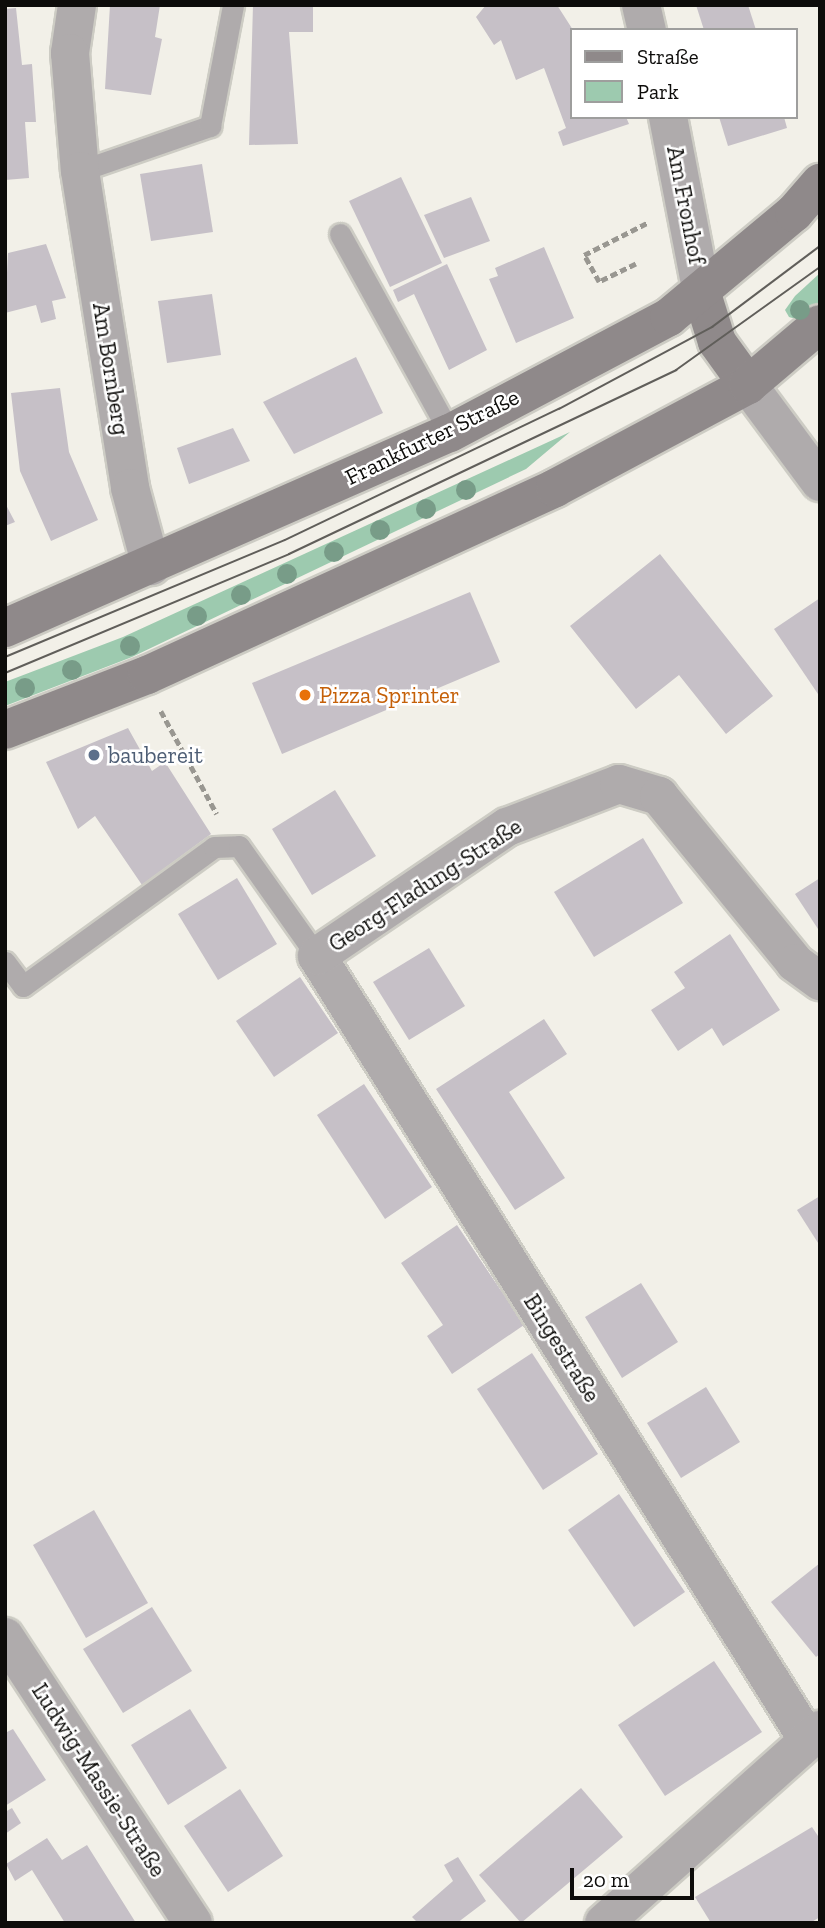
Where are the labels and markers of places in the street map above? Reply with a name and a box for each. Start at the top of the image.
place label: Pizza Sprinter [319,681,460,709]
marker: Pizza Sprinter [297,687,313,703]
place label: baubereit [108,741,203,769]
marker: baubereit [86,747,102,763]

